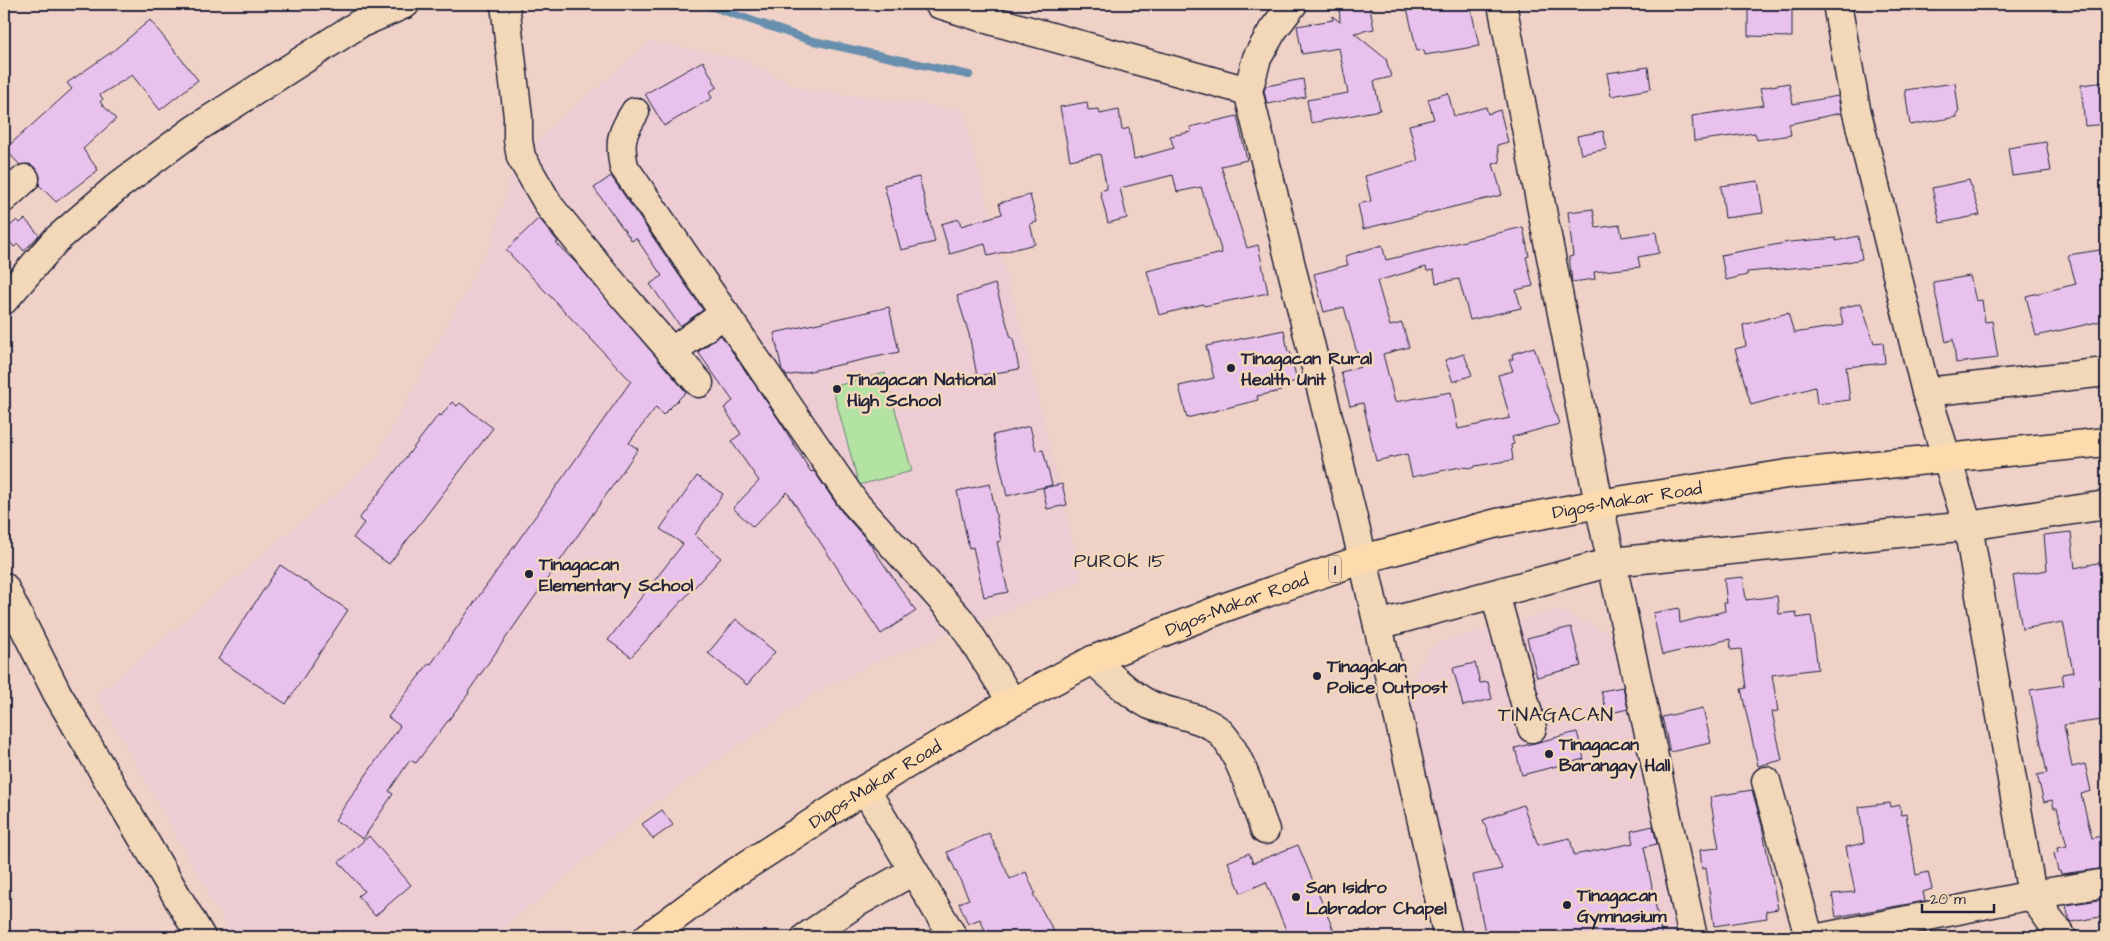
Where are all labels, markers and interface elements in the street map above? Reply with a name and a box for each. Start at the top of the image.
place label: Tinagacan Rural Health Unit [1240,346,1372,392]
marker: Tinagacan Rural Health Unit [1225,362,1237,374]
place label: Tinagacan National High School [846,367,996,414]
marker: Tinagacan National High School [831,383,843,395]
street label: Digos-Makar Road [1550,476,1704,525]
district label: PUROK 15 [1074,548,1166,575]
place label: Tinagacan Elementary School [538,552,694,599]
road number: 1 [1329,556,1341,582]
street label: Digos-Makar Road [1161,567,1312,643]
marker: Tinagacan Elementary School [523,568,535,580]
place label: Tinagakan Police Outpost [1326,654,1448,700]
marker: Tinagakan Police Outpost [1311,670,1323,682]
district label: TINAGACAN [1498,701,1614,729]
place label: Tinagacan Barangay Hall [1558,732,1670,779]
street label: Digos-Makar Road [804,734,946,835]
marker: Tinagacan Barangay Hall [1543,748,1555,760]
place label: San Isidro Labrador Chapel [1305,875,1447,921]
scale bar [1922,881,1995,913]
place label: Tinagacan Gymnasium [1576,883,1667,930]
text: 20 m [1930,889,1966,910]
marker: San Isidro Labrador Chapel [1290,891,1302,903]
marker: Tinagacan Gymnasium [1561,899,1573,911]

